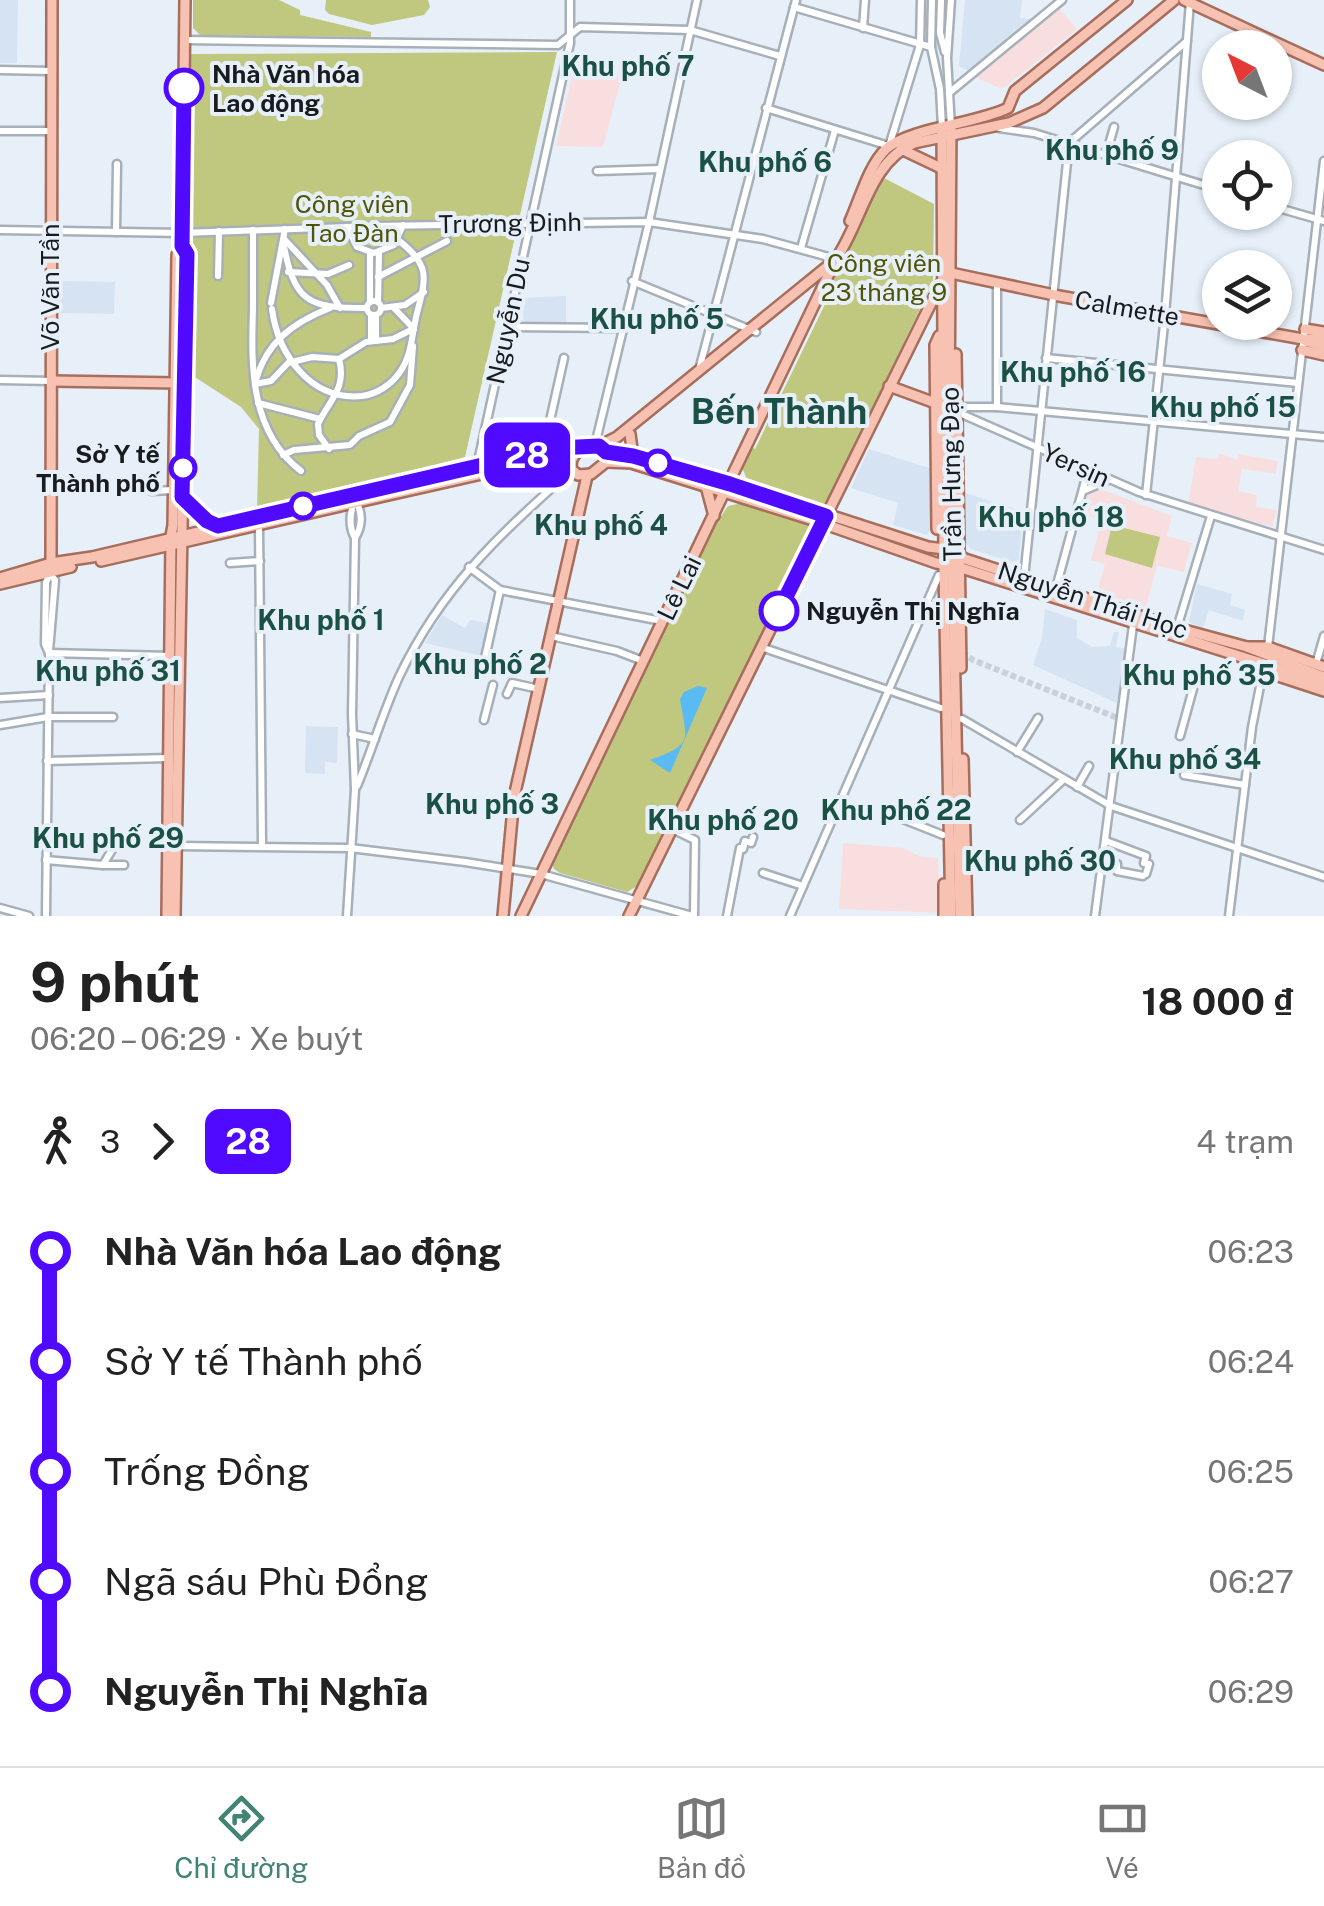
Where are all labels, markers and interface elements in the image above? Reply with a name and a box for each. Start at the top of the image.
north arrow [1202,30,1292,120]
map controls [1202,30,1292,340]
district label: Khu phố 7 [561,49,695,82]
place label: Nhà Văn hóa Lao động [212,59,360,118]
marker: Nhà Văn hóa Lao động [165,69,203,107]
district label: Khu phố 9 [1045,133,1179,166]
button: locate [1202,140,1292,230]
district label: Khu phố 6 [698,145,832,178]
park label: Công viên Tao Đàn [295,189,409,248]
street label: Trương Định [438,207,582,239]
street label: Võ Văn Tần [35,224,65,350]
park label: Công viên 23 tháng 9 [821,248,947,307]
button: layers [1202,250,1292,340]
street label: Nguyễn Du [480,255,536,387]
street label: Calmette [1072,284,1182,332]
district label: Khu phố 5 [590,302,724,335]
district label: Khu phố 16 [1000,355,1146,388]
street label: Trần Hưng Đạo [934,386,968,562]
district label: Khu phố 15 [1150,390,1296,423]
district label: Bến Thành [691,391,867,432]
line badge: 28 [482,422,572,488]
text: 28 [504,435,550,476]
street label: Yersin [1038,437,1114,493]
place label: Sở Y tế Thành phố [36,439,161,498]
unlabelled marker [645,450,671,476]
marker: Sở Y tế Thành phố [170,455,196,481]
unlabelled marker [290,493,316,519]
district label: Khu phố 18 [978,500,1124,533]
district label: Khu phố 4 [534,508,668,541]
street label: Lê Lai [651,551,707,625]
street label: Nguyễn Thái Học [994,555,1192,645]
marker: Nguyễn Thị Nghĩa [760,592,798,630]
place label: Nguyễn Thị Nghĩa [806,596,1020,626]
district label: Khu phố 1 [257,603,385,636]
district label: Khu phố 2 [413,647,547,680]
district label: Khu phố 31 [35,654,181,687]
district label: Khu phố 35 [1122,658,1276,691]
district label: Khu phố 34 [1109,742,1261,775]
district label: Khu phố 3 [425,787,559,820]
district label: Khu phố 22 [820,793,972,826]
district label: Khu phố 20 [647,803,799,836]
district label: Khu phố 29 [32,821,184,854]
district label: Khu phố 30 [964,844,1116,877]
text: 9 phút [30,950,200,1014]
text: 18 000 ₫ [1141,979,1294,1024]
text: 06:20 – 06:29 · Xe buýt [30,1020,363,1057]
icon: walk [30,1114,85,1169]
icon: forward [135,1114,190,1169]
text: 28 [225,1121,271,1162]
text: 3 [100,1123,120,1160]
text: 4 trạm [1196,1123,1294,1160]
text: Nhà Văn hóa Lao động [104,1229,502,1274]
text: 06:23 [1208,1233,1294,1270]
text: Sở Y tế Thành phố [104,1339,423,1384]
text: 06:24 [1208,1343,1294,1380]
text: Trống Đồng [104,1449,310,1494]
text: 06:25 [1207,1453,1294,1490]
text: Ngã sáu Phù Đổng [104,1559,429,1604]
text: 06:27 [1209,1563,1294,1600]
text: Nguyễn Thị Nghĩa [104,1669,429,1714]
text: 06:29 [1208,1673,1294,1710]
tab: Chỉ đường [174,1791,308,1884]
tab: Bản đồ [657,1791,746,1884]
tab: Vé [1095,1791,1150,1884]

